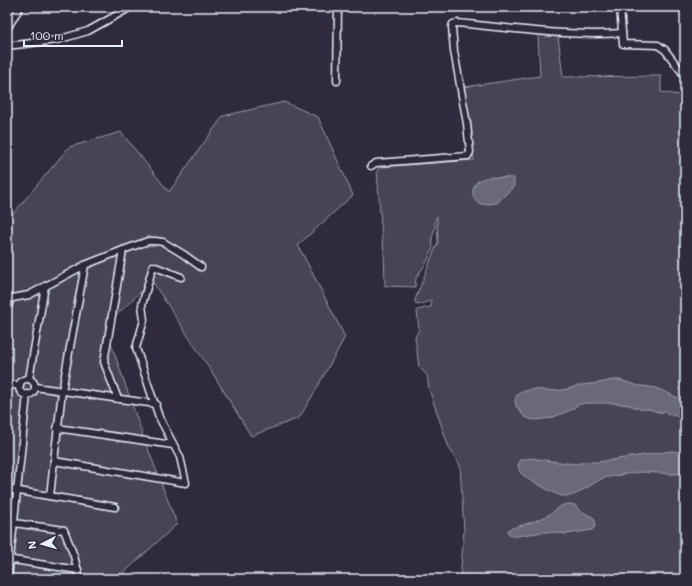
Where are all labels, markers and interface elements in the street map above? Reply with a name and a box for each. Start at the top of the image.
scale bar [24,22,122,48]
text: 100 m [30,27,64,43]
north arrow [22,524,62,564]
text: N [24,540,39,550]

